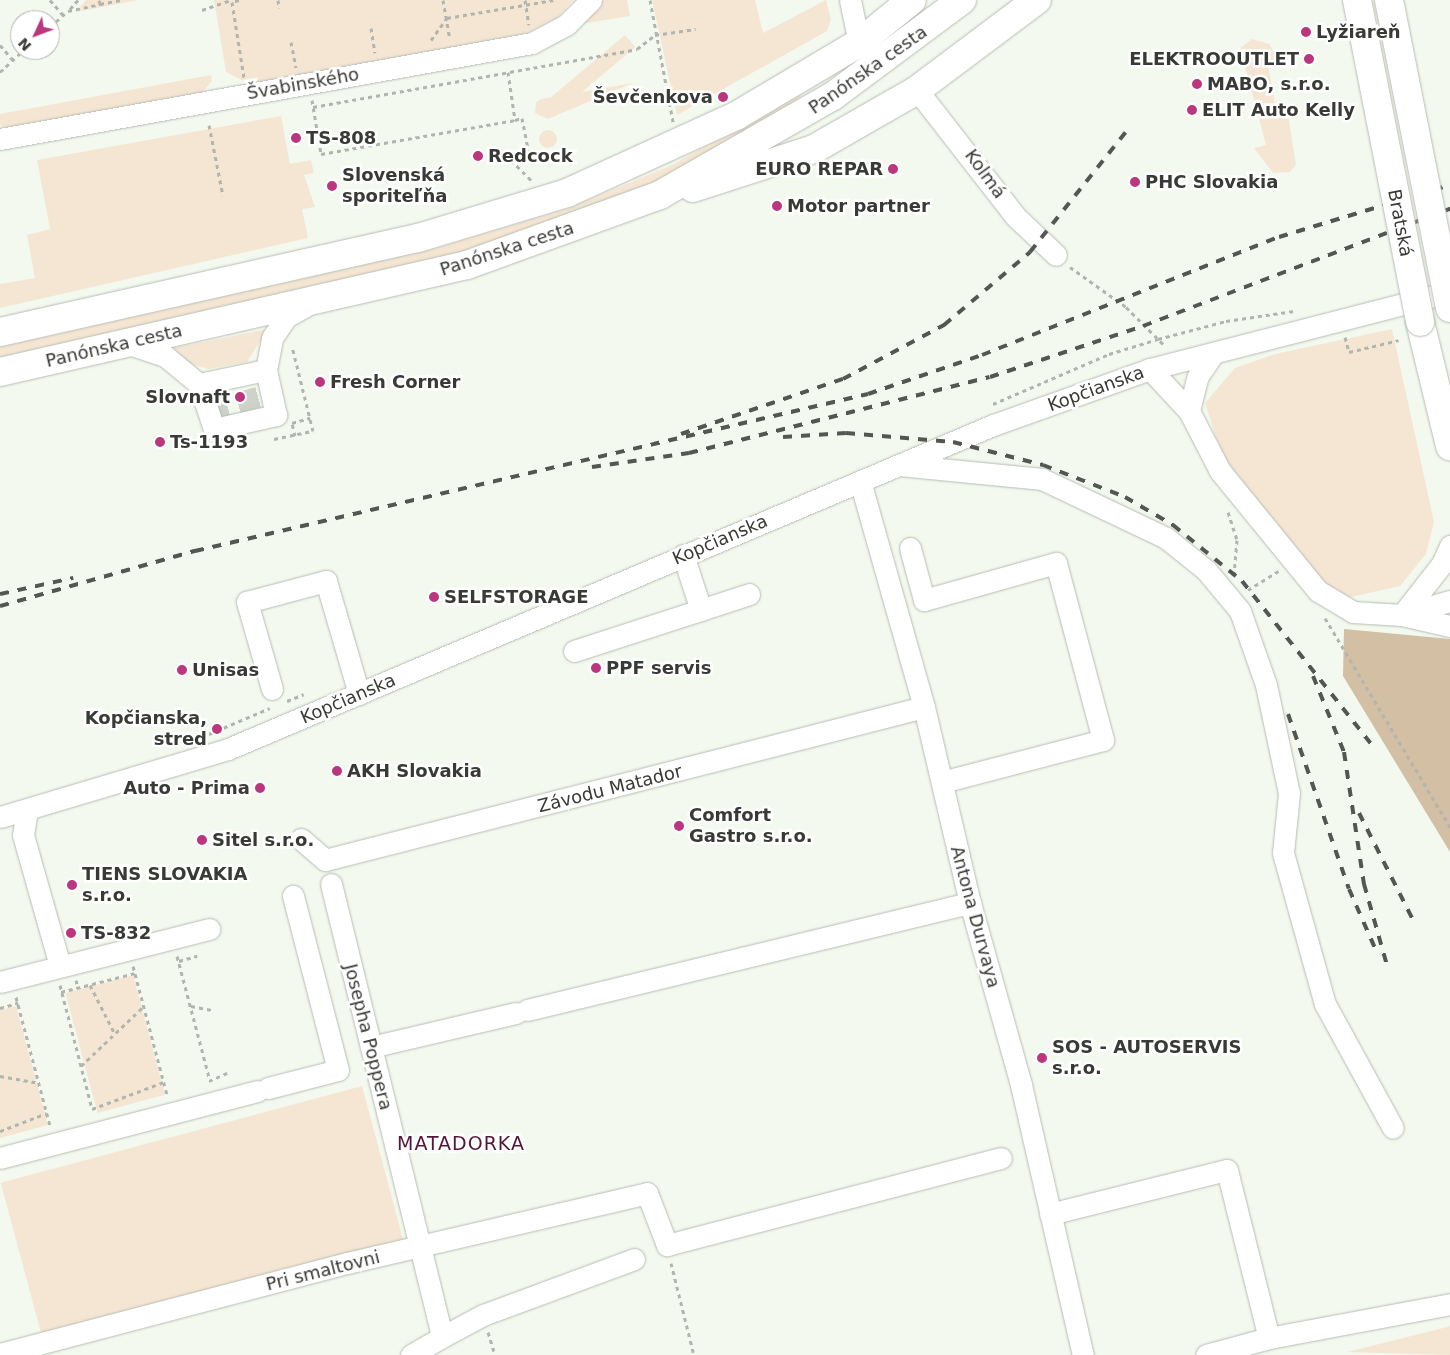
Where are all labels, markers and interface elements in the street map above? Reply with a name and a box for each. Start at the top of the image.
north arrow [10,10,60,60]
street label: Panónska cesta [805,21,931,119]
place label: Lyžiareň [1316,21,1401,43]
marker: Lyžiareň [1300,26,1312,38]
text: N [15,35,35,54]
place label: ELEKTROOUTLET [1129,48,1299,70]
marker: ELEKTROOUTLET [1303,53,1315,65]
street label: Švabinského [245,64,361,104]
place label: MABO, s.r.o. [1207,73,1330,95]
marker: MABO, s.r.o. [1191,78,1203,90]
place label: Ševčenkova [593,86,713,108]
marker: Ševčenkova [717,91,729,103]
place label: ELIT Auto Kelly [1202,99,1355,121]
marker: ELIT Auto Kelly [1186,104,1198,116]
place label: TS-808 [306,127,376,149]
marker: TS-808 [290,132,302,144]
place label: Redcock [488,145,573,167]
street label: Kolmá [960,145,1010,203]
marker: Redcock [472,150,484,162]
place label: EURO REPAR [755,158,883,180]
marker: EURO REPAR [887,163,899,175]
place label: Slovenská sporiteľňa [342,165,447,208]
place label: PHC Slovakia [1145,171,1278,193]
marker: PHC Slovakia [1129,176,1141,188]
marker: Slovenská sporiteľňa [326,180,338,192]
street label: Bratská [1383,187,1417,259]
place label: Motor partner [787,195,930,217]
marker: Motor partner [771,200,783,212]
street label: Panónska cesta [437,217,577,281]
street label: Panónska cesta [44,320,184,372]
street label: Kopčianska [1045,362,1147,416]
place label: Fresh Corner [330,371,460,393]
marker: Fresh Corner [314,376,326,388]
place label: Slovnaft [145,386,230,408]
marker: Slovnaft [234,391,246,403]
place label: Ts-1193 [170,431,248,453]
marker: Ts-1193 [154,436,166,448]
street label: Kopčianska [669,510,771,570]
place label: SELFSTORAGE [444,586,588,608]
marker: SELFSTORAGE [428,591,440,603]
place label: PPF servis [606,657,711,679]
place label: Unisas [192,659,259,681]
marker: PPF servis [590,662,602,674]
marker: Unisas [176,664,188,676]
street label: Kopčianska [297,669,399,729]
place label: Kopčianska, stred [85,708,207,751]
marker: Kopčianska, stred [211,723,223,735]
place label: AKH Slovakia [347,760,482,782]
street label: Závodu Matador [536,761,684,817]
marker: AKH Slovakia [331,765,343,777]
place label: Auto - Prima [123,777,250,799]
marker: Auto - Prima [254,782,266,794]
place label: Comfort Gastro s.r.o. [689,805,813,848]
marker: Comfort Gastro s.r.o. [673,820,685,832]
place label: Sitel s.r.o. [212,829,314,851]
marker: Sitel s.r.o. [196,834,208,846]
street label: Antona Durvaya [946,844,1004,990]
place label: TIENS SLOVAKIA s.r.o. [82,864,247,906]
marker: TIENS SLOVAKIA s.r.o. [66,879,78,891]
place label: TS-832 [81,922,151,944]
marker: TS-832 [65,927,77,939]
street label: Josepha Poppera [339,962,397,1112]
place label: SOS - AUTOSERVIS s.r.o. [1052,1037,1242,1080]
marker: SOS - AUTOSERVIS s.r.o. [1036,1052,1048,1064]
district label: MATADORKA [396,1133,526,1155]
street label: Pri smaltovni [264,1246,382,1296]

